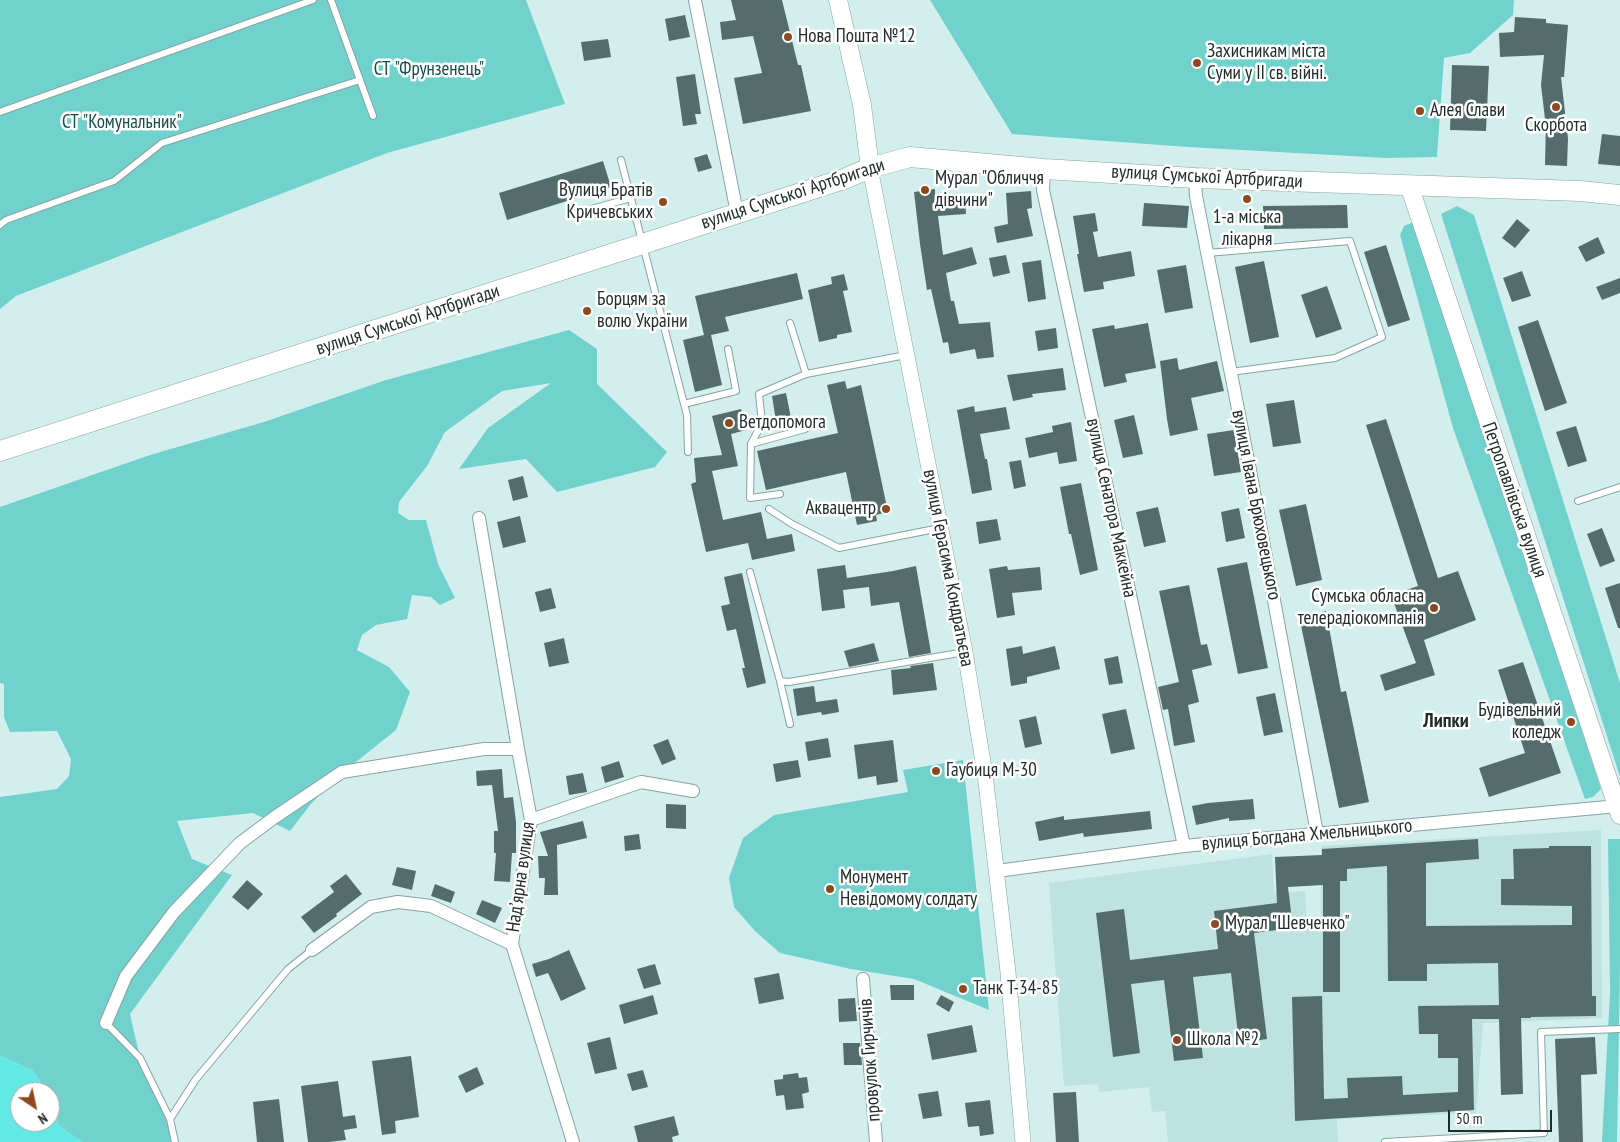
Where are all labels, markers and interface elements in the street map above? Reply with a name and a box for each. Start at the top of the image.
place label: Нова Пошта №12 [798,26,916,48]
marker: Нова Пошта №12 [782,31,794,43]
place label: Захисникам міста Суми у ІІ св. війні. [1207,41,1327,85]
marker: Захисникам міста Суми у ІІ св. війні. [1191,57,1203,69]
park label: СТ "Фрунзенець" [374,59,484,81]
place label: Алея Слави [1430,100,1505,122]
marker: Скорбота [1550,101,1562,113]
marker: Алея Слави [1414,105,1426,117]
park label: СТ "Комунальник" [62,112,182,134]
place label: Скорбота [1525,115,1587,137]
street label: вулиця Сумської Артбригади [698,154,888,234]
street label: вулиця Сумської Артбригади [1111,161,1303,193]
place label: Мурал "Обличчя дівчини" [935,168,1044,212]
place label: Вулиця Братів Кричевських [559,180,653,224]
marker: Мурал "Обличчя дівчини" [919,184,931,196]
marker: 1-а міська лікарня [1241,193,1253,205]
marker: Вулиця Братів Кричевських [657,196,669,208]
place label: 1-а міська лікарня [1213,207,1281,251]
street label: вулиця Сумської Артбригади [313,280,503,360]
place label: Борцям за волю України [597,289,688,333]
marker: Борцям за волю України [581,305,593,317]
street label: вулиця Івана Брюховецького [1226,408,1286,602]
place label: Ветдопомога [739,412,826,434]
street label: вулиця Сенатора Маккейна [1081,416,1141,600]
marker: Ветдопомога [723,417,735,429]
street label: Петропавлівська вулиця [1477,419,1551,581]
street label: вулиця Герасима Кондратьєва [918,467,978,669]
place label: Аквацентр [806,498,876,520]
marker: Аквацентр [880,503,892,515]
place label: Сумська обласна телерадіокомпанія [1298,586,1424,630]
marker: Сумська обласна телерадіокомпанія [1428,602,1440,614]
place label: Будівельний коледж [1478,700,1561,744]
district label: Липки [1423,709,1469,733]
marker: Будівельний коледж [1565,716,1577,728]
place label: Гаубиця М-30 [946,760,1037,782]
marker: Гаубиця М-30 [930,765,942,777]
street label: вулиця Богдана Хмельницького [1201,814,1413,856]
street label: Надʼярна вулиця [502,820,540,934]
place label: Монумент Невідомому солдату [840,867,977,911]
marker: Монумент Невідомому солдату [824,883,836,895]
place label: Мурал "Шевченко" [1225,913,1350,935]
marker: Мурал "Шевченко" [1209,918,1221,930]
place label: Танк Т-34-85 [973,978,1059,1000]
marker: Танк Т-34-85 [957,983,969,995]
street label: провулок Гирчичів [854,998,886,1122]
place label: Школа №2 [1187,1029,1259,1051]
marker: Школа №2 [1171,1034,1183,1046]
north arrow [10,1082,60,1132]
scale bar [1450,1100,1554,1132]
text: N [35,1109,51,1128]
text: 50 m [1456,1109,1482,1128]

